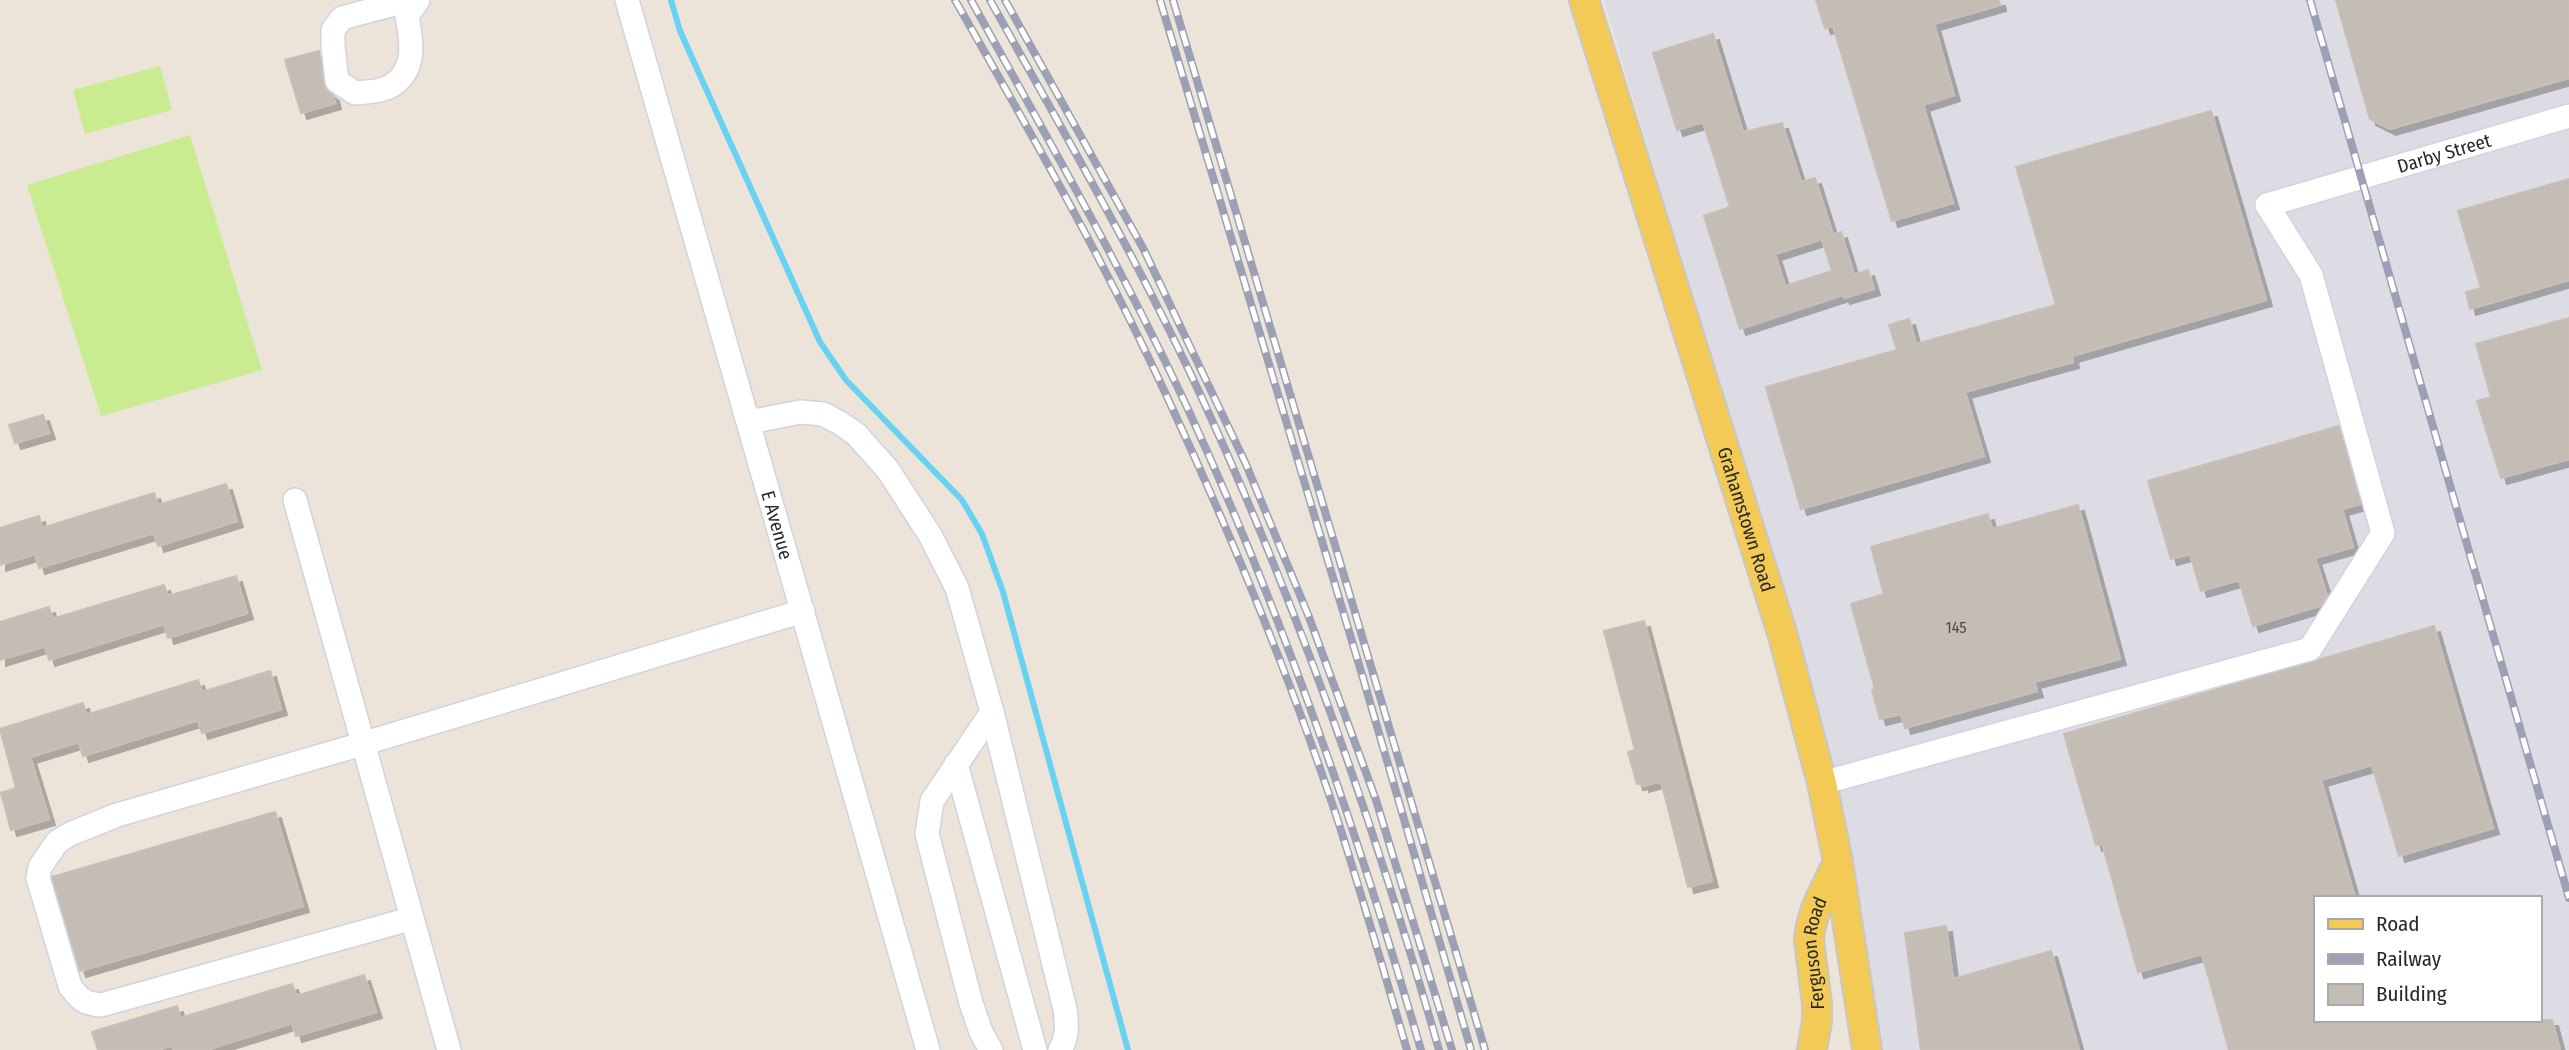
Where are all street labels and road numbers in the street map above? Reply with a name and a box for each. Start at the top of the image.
street label: Darby Street [2394,128,2494,178]
street label: Grahamstown Road [1713,444,1779,595]
street label: E Avenue [756,488,798,562]
street label: Ferguson Road [1798,893,1832,1009]

